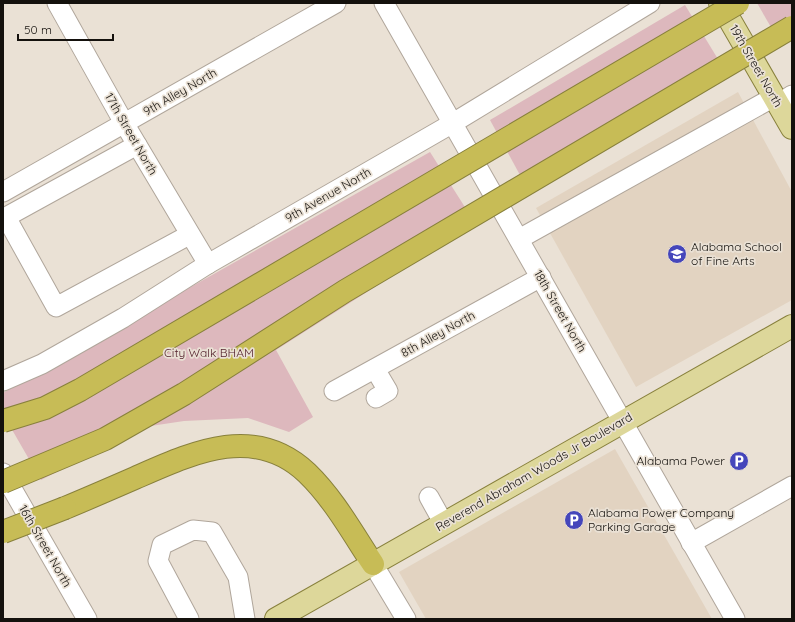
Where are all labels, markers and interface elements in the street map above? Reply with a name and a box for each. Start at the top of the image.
scale bar [18,16,113,42]
text: 50 m [24,22,52,37]
street label: 19th Street North [727,22,786,110]
street label: 9th Alley North [140,64,219,119]
street label: 17th Street North [102,90,161,177]
street label: 9th Avenue North [282,164,373,225]
place label: Alabama School of Fine Arts [691,239,782,268]
school or university icon: Alabama School of Fine Arts [666,243,688,265]
street label: 18th Street North [531,267,590,355]
street label: 8th Alley North [398,307,477,360]
park label: City Walk BHAM [164,345,254,360]
street label: Reverend Abraham Woods Jr Boulevard [433,409,635,534]
parking icon: Alabama Power [728,450,750,472]
place label: Alabama Power [636,453,725,468]
street label: 16th Street North [16,502,75,590]
place label: Alabama Power Company Parking Garage [588,505,734,534]
parking icon: Alabama Power Company Parking Garage [563,509,585,531]

